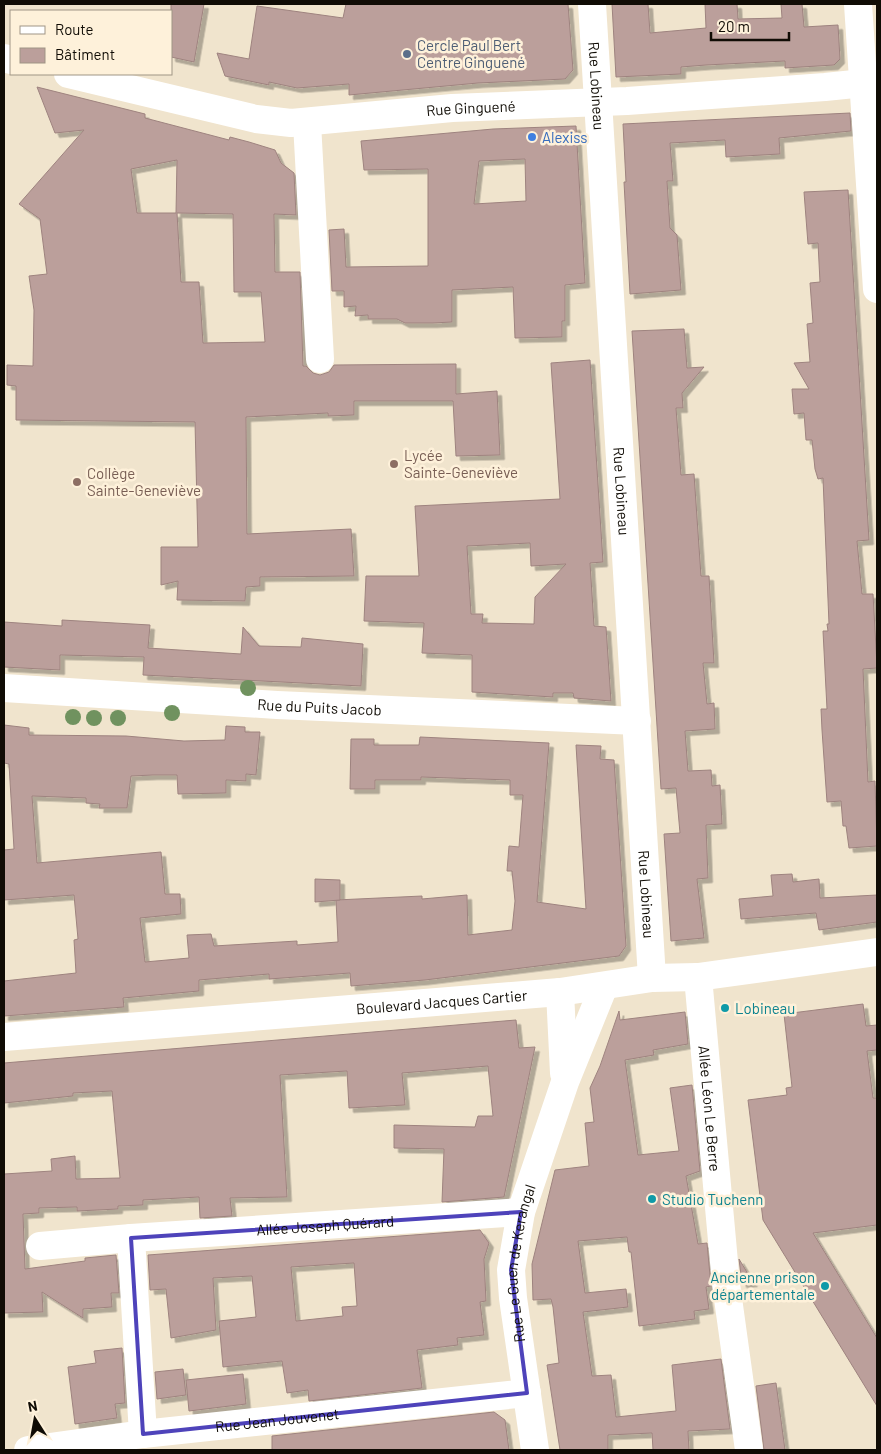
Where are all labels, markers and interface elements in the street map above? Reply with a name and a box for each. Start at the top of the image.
legend [10,10,172,75]
scale bar [711,10,788,42]
text: 20 m [718,17,750,35]
text: Route [55,20,94,38]
place label: Cercle Paul Bert Centre Ginguené [417,36,525,71]
street label: Rue Lobineau [585,41,609,131]
text: Bâtiment [55,45,115,63]
marker: Cercle Paul Bert Centre Ginguené [401,48,413,60]
street label: Rue Ginguené [425,96,516,119]
place label: Alexiss [542,128,588,146]
marker: Alexiss [526,131,538,143]
place label: Lycée Sainte-Geneviève [404,446,518,481]
street label: Rue Lobineau [610,446,634,536]
marker: Lycée Sainte-Geneviève [388,458,400,470]
place label: Collège Sainte-Geneviève [87,464,201,499]
marker: Collège Sainte-Geneviève [71,476,83,488]
street label: Rue du Puits Jacob [257,695,382,719]
street label: Rue Lobineau [635,850,659,939]
street label: Boulevard Jacques Cartier [355,986,528,1017]
place label: Lobineau [735,999,795,1017]
marker: Lobineau [719,1002,731,1014]
street label: Allée Léon Le Berre [695,1045,725,1172]
street label: Rue Le Guen de Kerangal [502,1182,539,1344]
place label: Studio Tuchenn [662,1190,763,1208]
marker: Studio Tuchenn [646,1193,658,1205]
street label: Allée Joseph Quérard [256,1211,395,1239]
place label: Ancienne prison départementale [710,1268,815,1303]
marker: Ancienne prison départementale [819,1280,831,1292]
north arrow [10,1394,60,1444]
text: N [26,1397,39,1415]
street label: Rue Jean Jouvenet [214,1404,340,1435]

